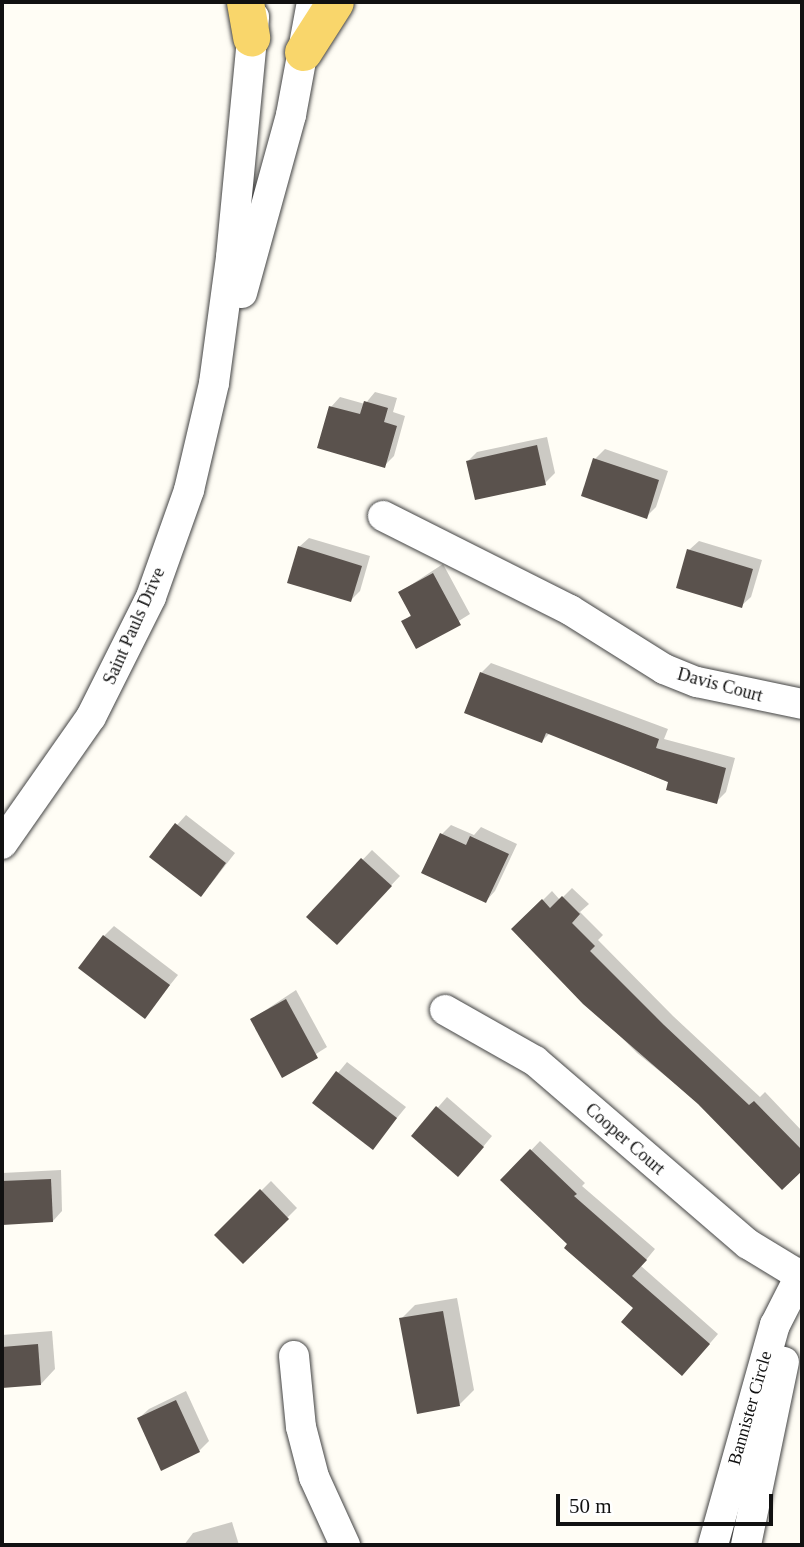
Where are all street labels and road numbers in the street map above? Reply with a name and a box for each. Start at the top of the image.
street label: Saint Pauls Drive [99,564,169,688]
street label: Davis Court [675,663,765,707]
street label: Cooper Court [581,1099,669,1179]
street label: Bannister Circle [723,1349,777,1467]

